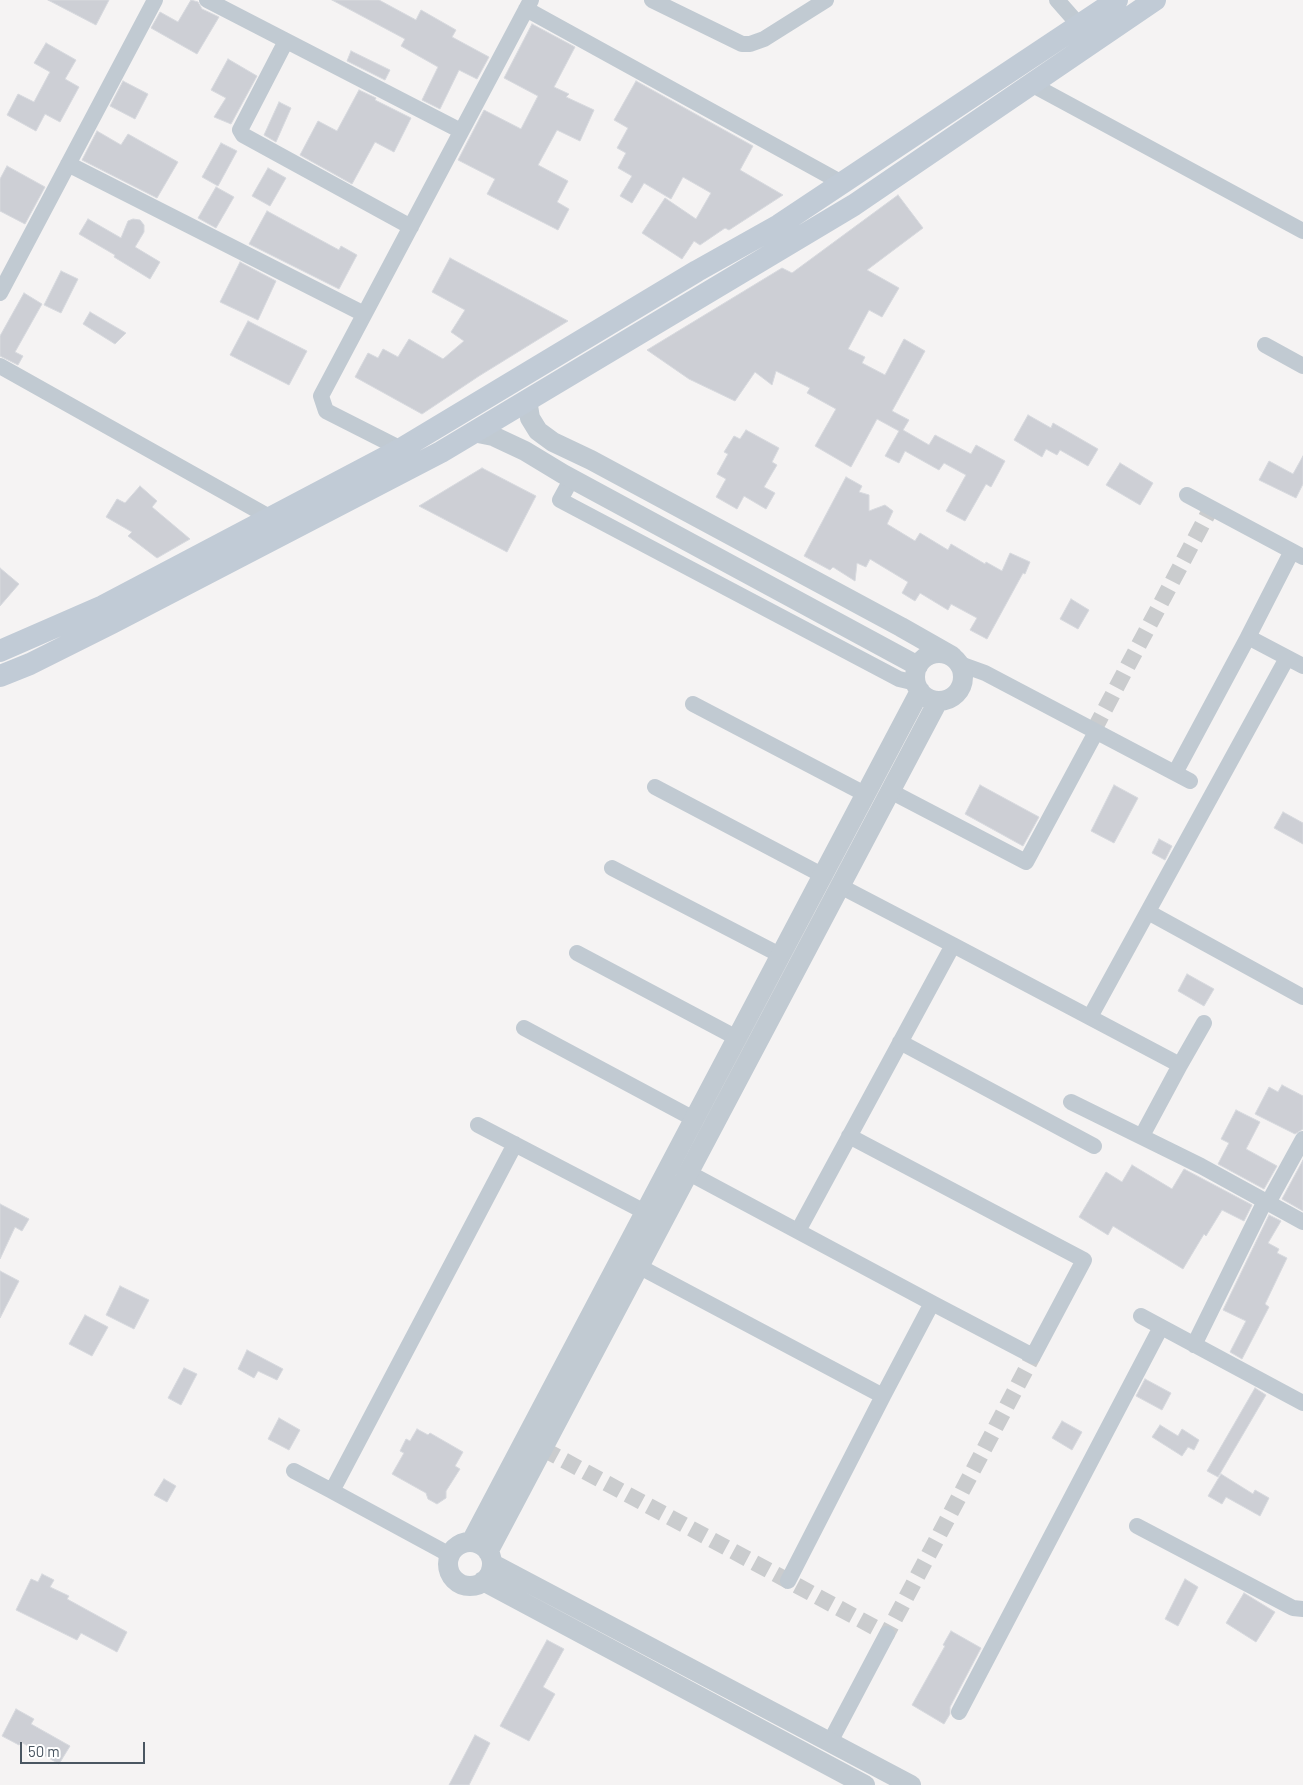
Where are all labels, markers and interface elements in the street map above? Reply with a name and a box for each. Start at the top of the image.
scale bar [22,1732,148,1764]
text: 50 m [28,1742,60,1760]

